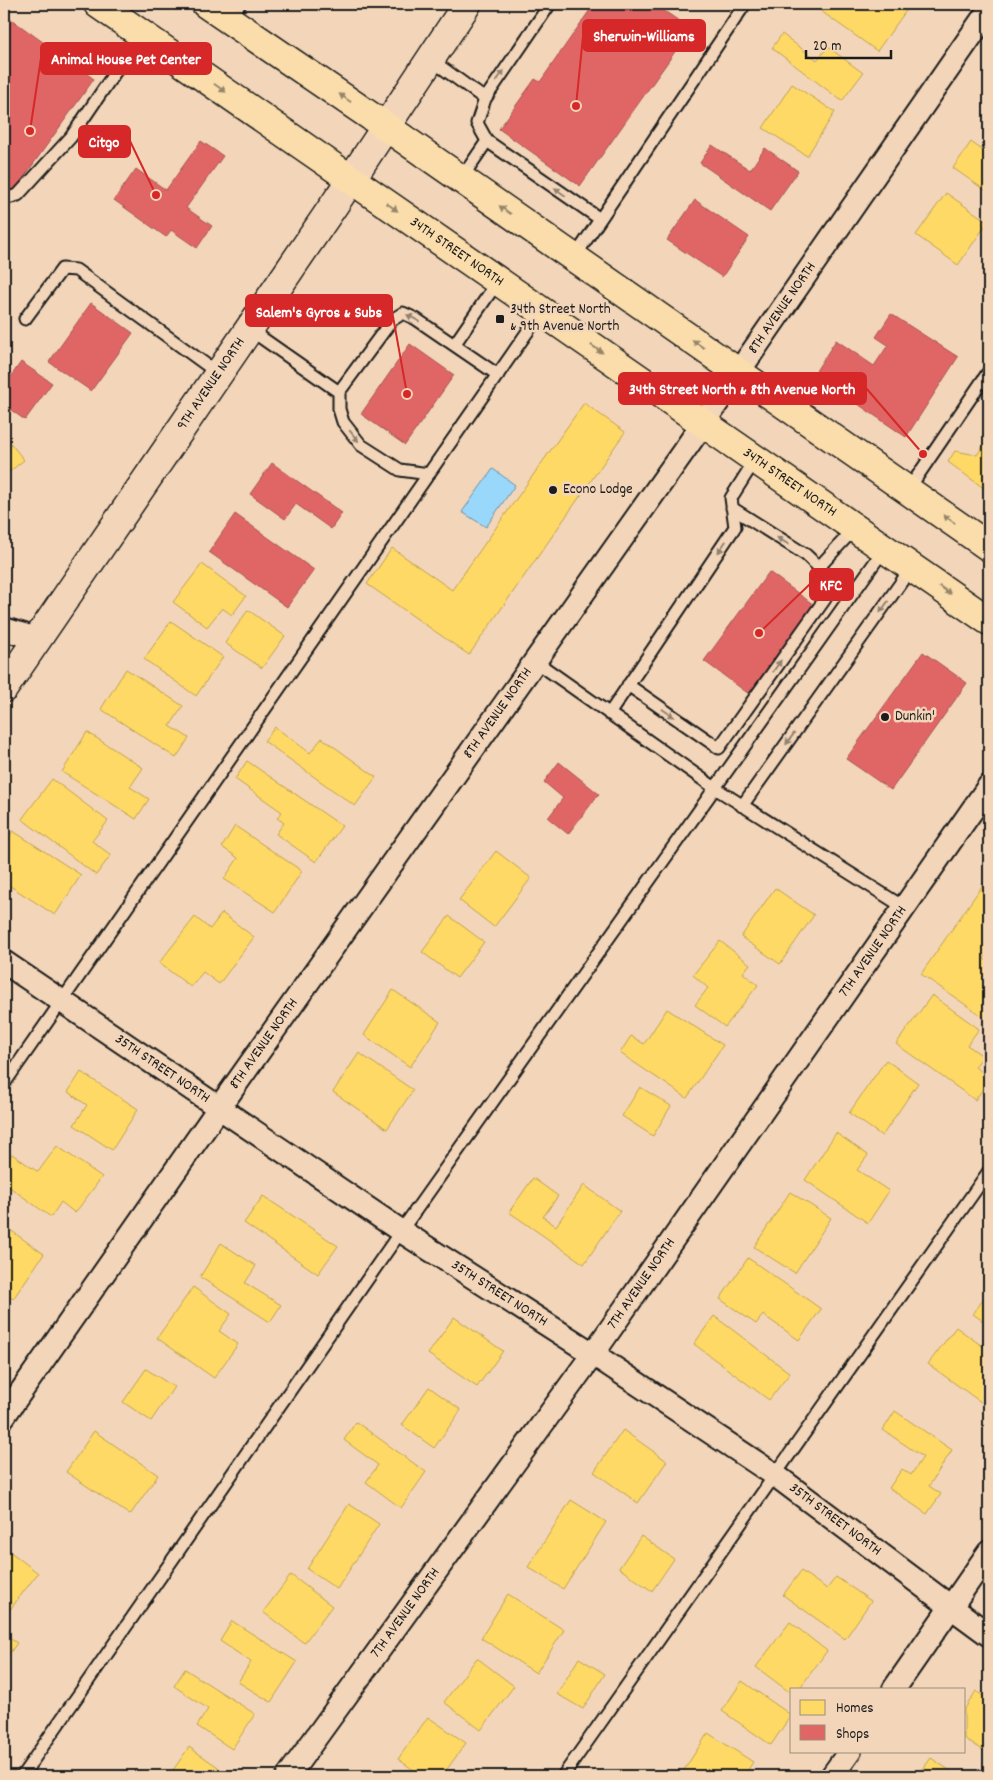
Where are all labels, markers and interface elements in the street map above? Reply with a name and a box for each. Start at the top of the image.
callout: Sherwin-Williams [583,20,705,51]
text: Sherwin-Williams [593,26,695,49]
scale bar [806,28,890,60]
text: 20 m [813,36,841,58]
callout: Animal House Pet Center [41,43,211,74]
text: Animal House Pet Center [51,49,202,72]
one-way arrow [495,69,505,83]
one-way arrow [213,83,226,93]
one-way arrow [338,93,352,103]
callout: Citgo [79,126,130,157]
text: Citgo [89,132,119,155]
one-way arrow [553,187,567,197]
one-way arrow [385,202,398,212]
one-way arrow [498,205,512,215]
street label: 34TH STREET NORTH [405,212,508,293]
street label: 8TH AVENUE NORTH [743,258,822,359]
callout: Salem's Gyros & Subs [246,295,392,326]
place label: 34th Street North & 9th Avenue North [510,299,619,338]
text: Salem's Gyros & Subs [256,302,382,325]
marker: 34th Street North & 9th Avenue North [494,313,506,325]
one-way arrow [406,314,420,323]
street label: 9TH AVENUE NORTH [172,333,251,435]
one-way arrow [691,339,704,349]
one-way arrow [591,344,604,354]
callout: 34th Street North & 8th Avenue North [619,373,866,404]
text: 34th Street North & 8th Avenue North [629,379,855,402]
one-way arrow [349,430,360,443]
street label: 34TH STREET NORTH [738,442,841,523]
place label: Econo Lodge [563,479,633,501]
marker: Econo Lodge [547,484,559,496]
one-way arrow [942,514,956,524]
one-way arrow [777,536,790,545]
one-way arrow [717,541,727,554]
callout: KFC [810,569,853,600]
text: KFC [820,575,842,598]
one-way arrow [938,585,952,595]
one-way arrow [879,600,889,614]
one-way arrow [772,659,782,673]
street label: 8TH AVENUE NORTH [458,663,538,764]
place label: Dunkin' [895,706,935,728]
one-way arrow [661,708,675,718]
marker: Dunkin' [879,711,891,723]
one-way arrow [785,732,795,746]
street label: 7TH AVENUE NORTH [834,902,913,1002]
street label: 8TH AVENUE NORTH [224,994,304,1094]
street label: 35TH STREET NORTH [110,1029,214,1109]
street label: 7TH AVENUE NORTH [602,1234,681,1334]
street label: 35TH STREET NORTH [446,1255,552,1333]
street label: 35TH STREET NORTH [784,1478,886,1562]
street label: 7TH AVENUE NORTH [365,1563,446,1663]
legend [790,1688,966,1752]
text: Homes [836,1698,874,1720]
text: Shops [836,1724,869,1746]

